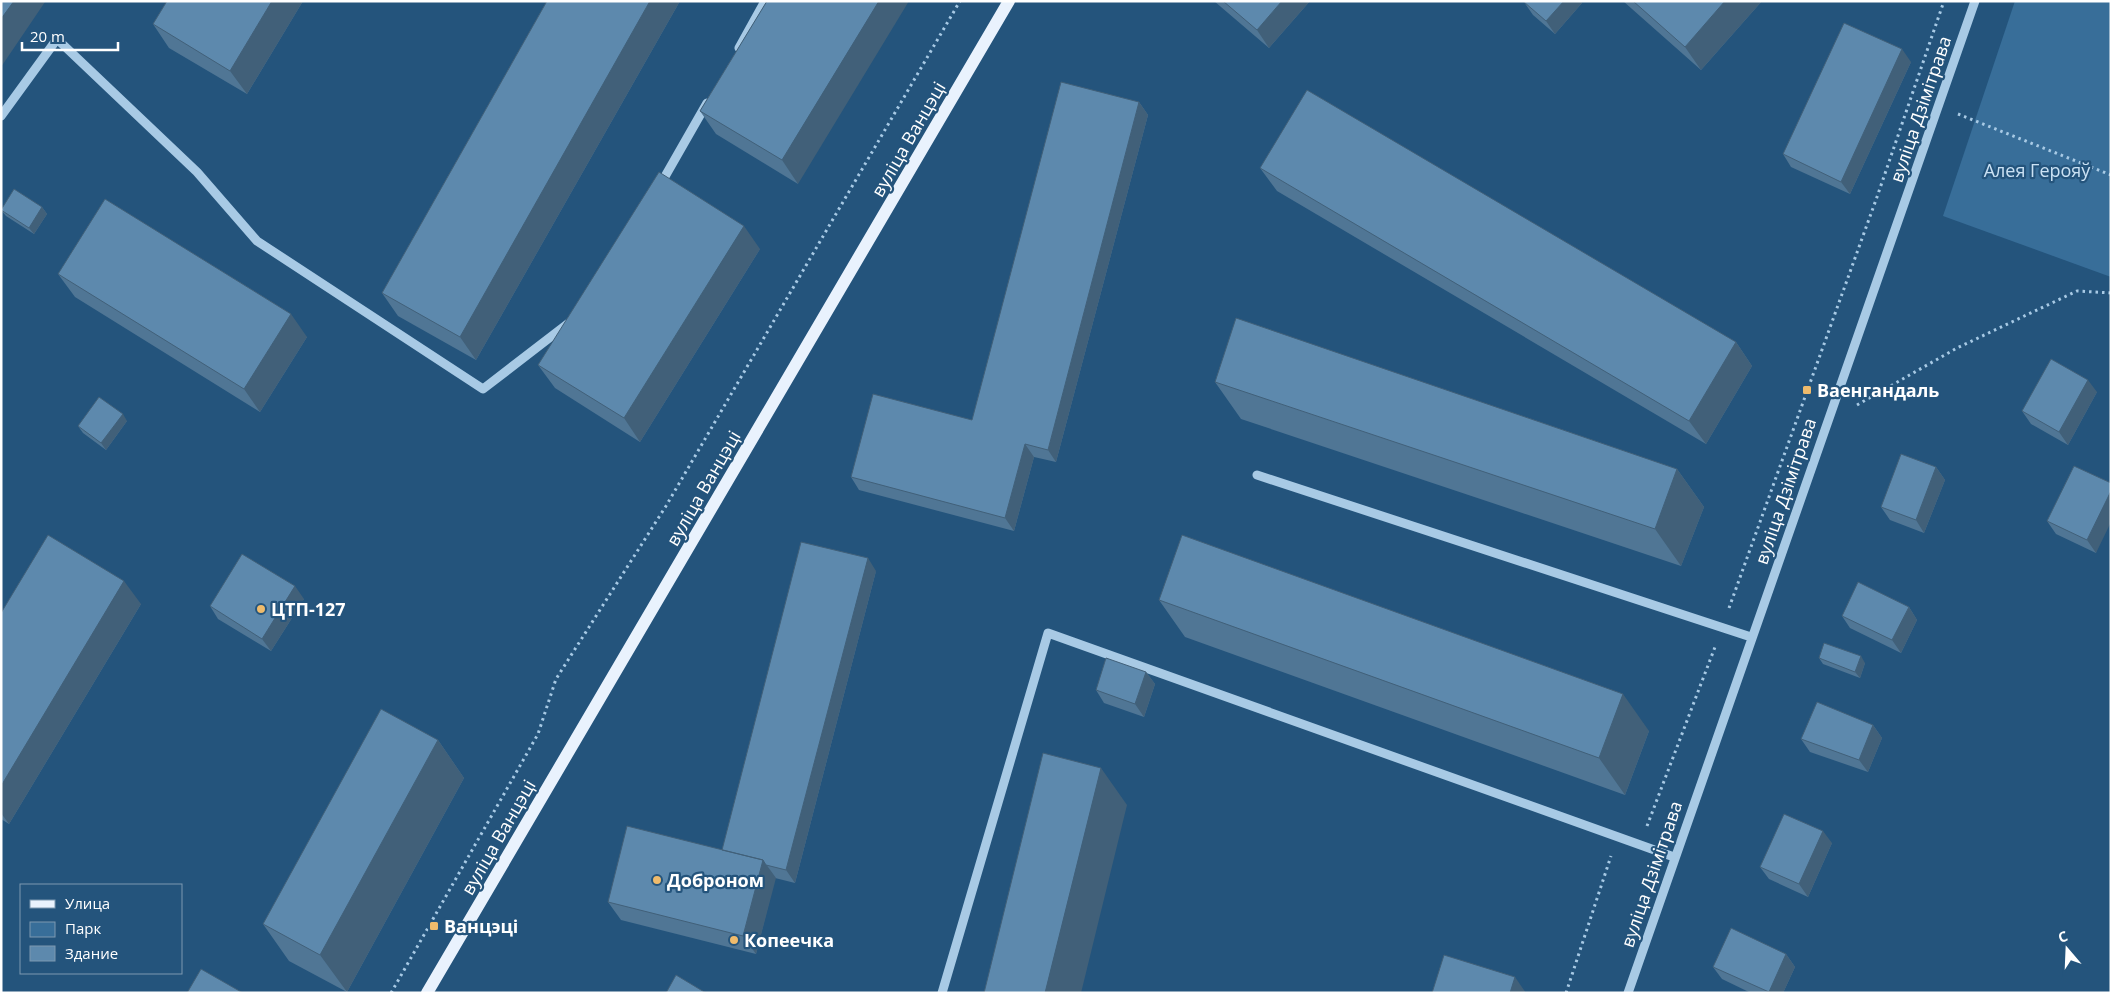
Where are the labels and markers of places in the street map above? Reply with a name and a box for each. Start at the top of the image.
place label: Ваенгандаль [1817,378,1939,402]
marker: Ваенгандаль [1801,384,1813,396]
place label: ЦТП-127 [271,597,346,621]
marker: ЦТП-127 [255,603,267,615]
place label: Доброном [667,868,764,892]
marker: Доброном [651,874,663,886]
place label: Ванцэці [444,914,518,938]
marker: Ванцэці [428,920,440,932]
place label: Копеечка [744,928,834,952]
marker: Копеечка [728,934,740,946]

